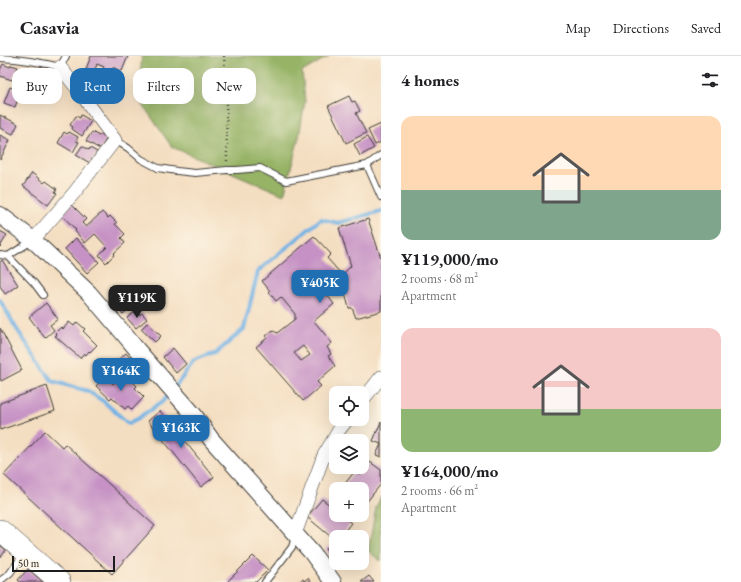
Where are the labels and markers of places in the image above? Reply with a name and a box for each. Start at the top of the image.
pin: ¥405K [292,270,348,304]
pin: ¥119K [109,285,165,319]
pin: ¥164K [93,358,149,392]
pin: ¥163K [153,415,209,449]

